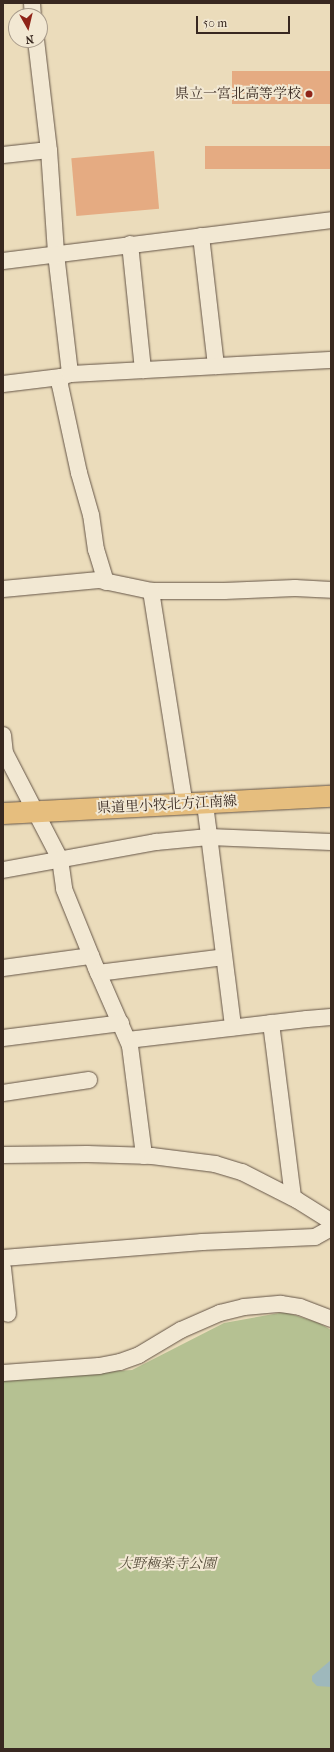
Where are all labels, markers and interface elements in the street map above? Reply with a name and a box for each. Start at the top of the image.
north arrow [8,8,48,48]
scale bar [198,8,292,34]
text: 50 m [203,16,227,30]
text: N [25,32,35,46]
place label: 県立一宮北高等学校 [175,86,301,102]
marker: 県立一宮北高等学校 [304,89,314,99]
street label: 県道里小牧北方江南線 [97,793,237,817]
park label: 大野極楽寺公園 [118,1556,216,1572]

